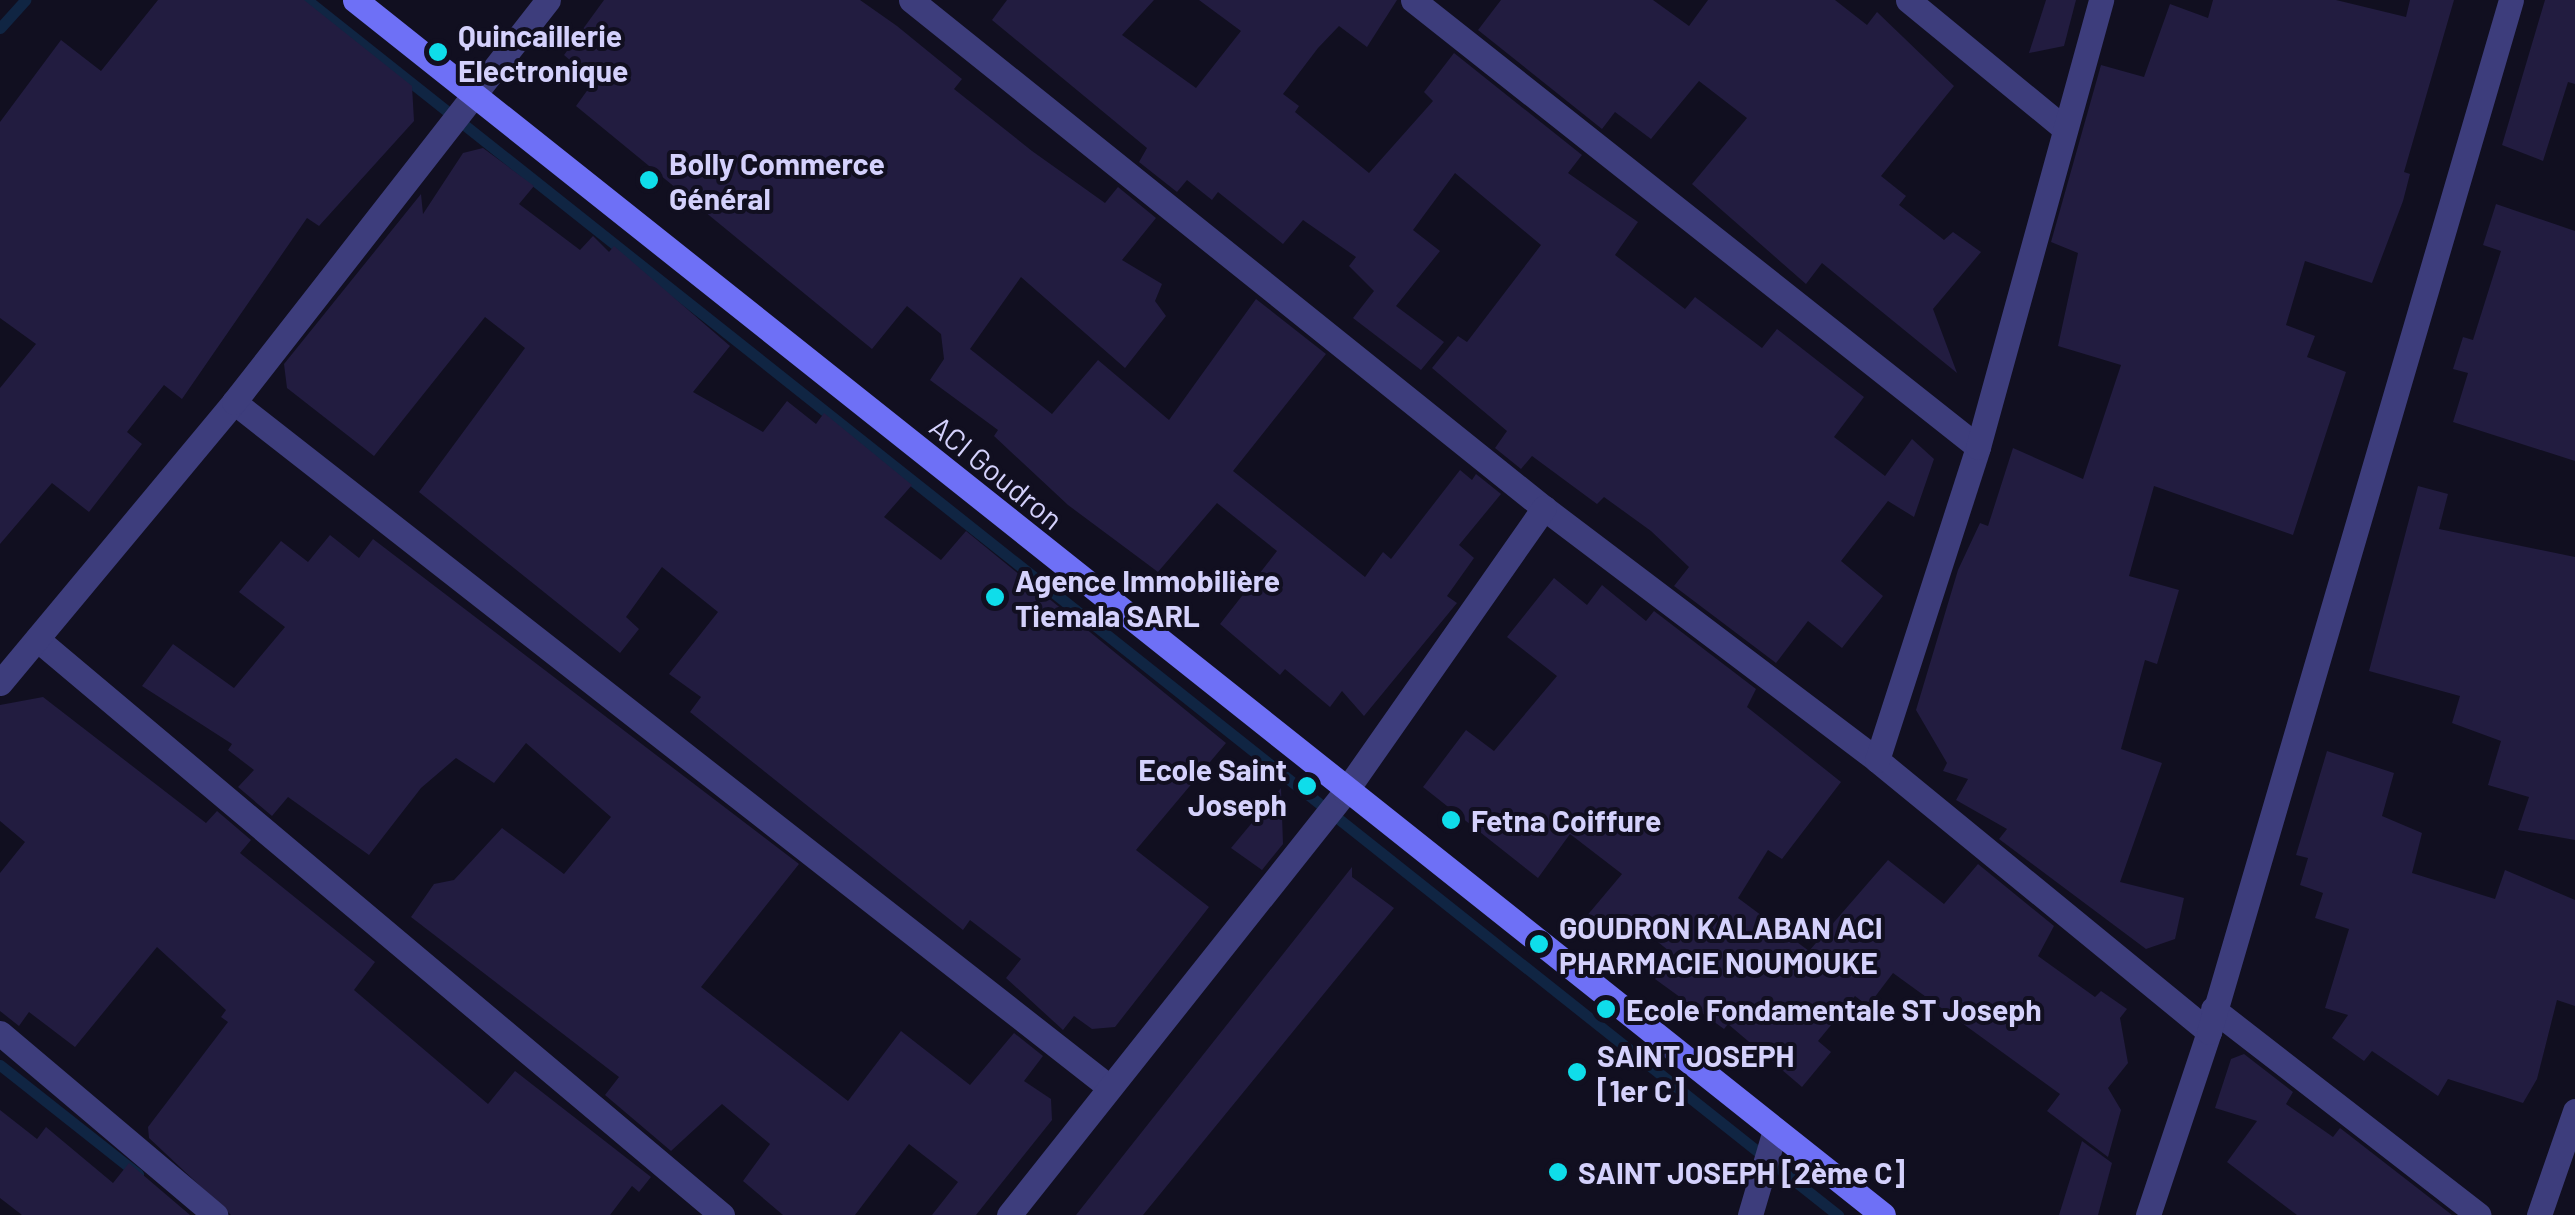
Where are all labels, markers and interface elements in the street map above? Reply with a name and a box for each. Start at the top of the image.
place label: Quincaillerie Electronique [458,17,628,88]
marker: Quincaillerie Electronique [427,41,449,63]
place label: Bolly Commerce Général [669,145,885,216]
marker: Bolly Commerce Général [638,169,660,191]
street label: ACI Goudron [923,408,1071,536]
place label: Agence Immobilière Tiemala SARL [1015,562,1280,632]
marker: Agence Immobilière Tiemala SARL [984,586,1006,608]
place label: Ecole Saint Joseph [1138,751,1287,822]
marker: Ecole Saint Joseph [1296,775,1318,797]
place label: Fetna Coiffure [1471,802,1661,838]
marker: Fetna Coiffure [1440,809,1462,831]
place label: GOUDRON KALABAN ACI PHARMACIE NOUMOUKE [1559,909,1883,980]
marker: GOUDRON KALABAN ACI PHARMACIE NOUMOUKE [1528,933,1550,955]
place label: Ecole Fondamentale ST Joseph [1626,991,2042,1027]
marker: Ecole Fondamentale ST Joseph [1595,998,1617,1020]
place label: SAINT JOSEPH [1er C] [1597,1037,1794,1108]
marker: SAINT JOSEPH [1er C] [1566,1061,1588,1083]
place label: SAINT JOSEPH [2ème C] [1578,1154,1905,1190]
marker: SAINT JOSEPH [2ème C] [1547,1161,1569,1183]

